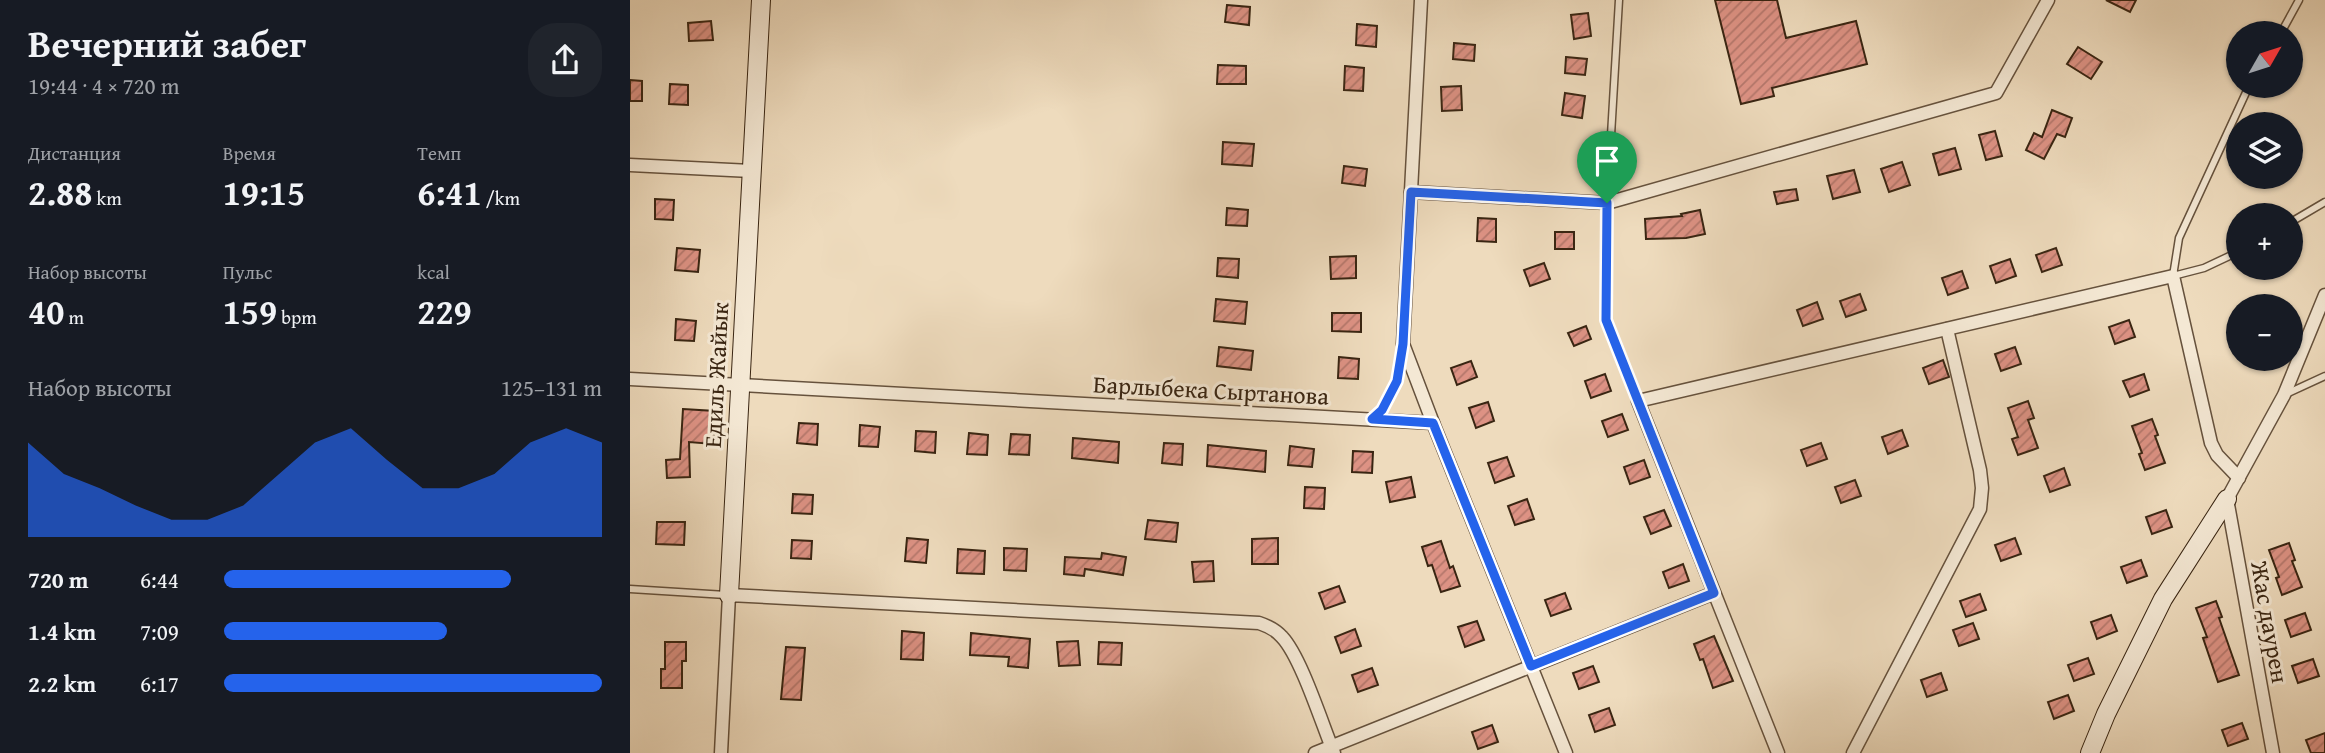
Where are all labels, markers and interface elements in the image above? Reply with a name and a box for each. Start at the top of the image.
text: Вечерний забег [28,15,306,71]
north arrow [2226,21,2303,98]
map controls [2226,21,2303,371]
button: share [528,23,602,97]
text: 19:44 · 4 × 720 m [28,69,180,102]
button: layers [2226,112,2303,189]
pin [1577,131,1637,203]
text: Дистанция [28,139,121,167]
text: Время [223,139,276,167]
text: Темп [417,139,461,167]
icon: arrive [1588,142,1626,180]
text: 2.88 [28,167,92,218]
text: 19:15 [223,167,305,218]
text: 6:41 [417,167,482,218]
text: km [92,184,122,212]
text: /km [482,184,520,212]
button: + [2226,203,2303,280]
text: Набор высоты [28,258,147,286]
text: Пульс [223,258,272,286]
text: kcal [417,258,450,286]
text: 40 [28,286,64,337]
text: 159 [223,286,277,337]
text: 229 [417,286,472,337]
button: − [2226,294,2303,371]
street label: Едиль Жайык [695,301,737,449]
text: m [64,303,84,331]
text: bpm [277,303,317,331]
street label: Барлыбека Сыртанова [1092,366,1330,414]
text: Набор высоты [28,371,172,404]
text: 125–131 m [501,371,602,404]
street label: Жас даурен [2242,557,2298,686]
text: 720 m [28,563,89,596]
text: 6:44 [140,563,179,596]
text: 1.4 km [28,615,96,648]
text: 7:09 [140,615,179,648]
text: 2.2 km [28,667,96,700]
text: 6:17 [140,667,179,700]

